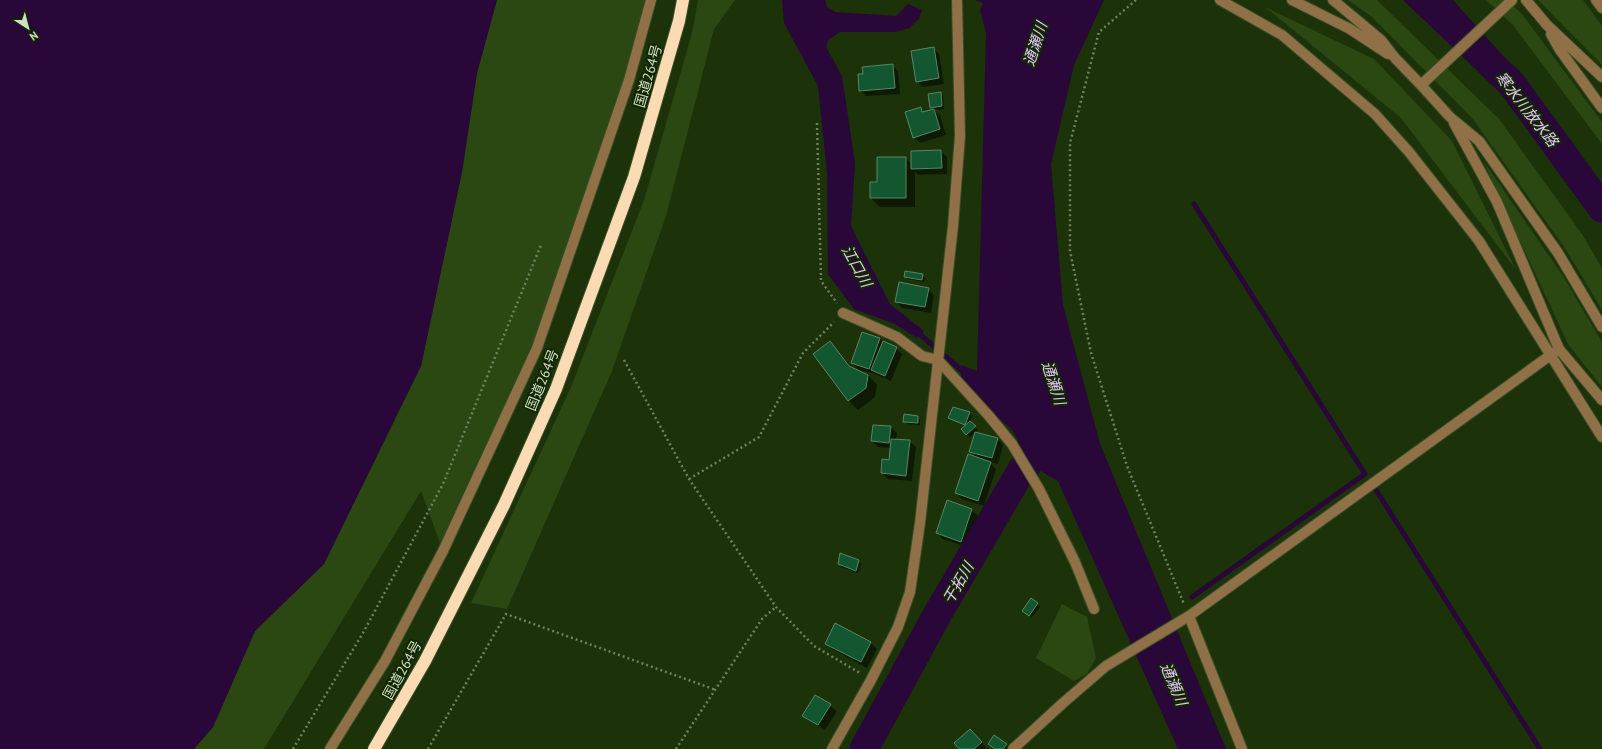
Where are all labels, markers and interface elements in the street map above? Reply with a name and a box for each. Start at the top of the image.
north arrow [8,8,48,48]
water label: 通瀬川 [1019,18,1052,68]
text: N [27,28,41,44]
street label: 国道264号 [630,42,666,110]
water label: 寒水川放水路 [1492,68,1563,152]
water label: 江口川 [838,242,877,292]
street label: 国道264号 [522,347,562,413]
water label: 通瀬川 [1038,359,1071,409]
water label: 干拓川 [939,557,978,607]
street label: 国道264号 [378,637,426,703]
water label: 通瀬川 [1156,660,1192,710]

